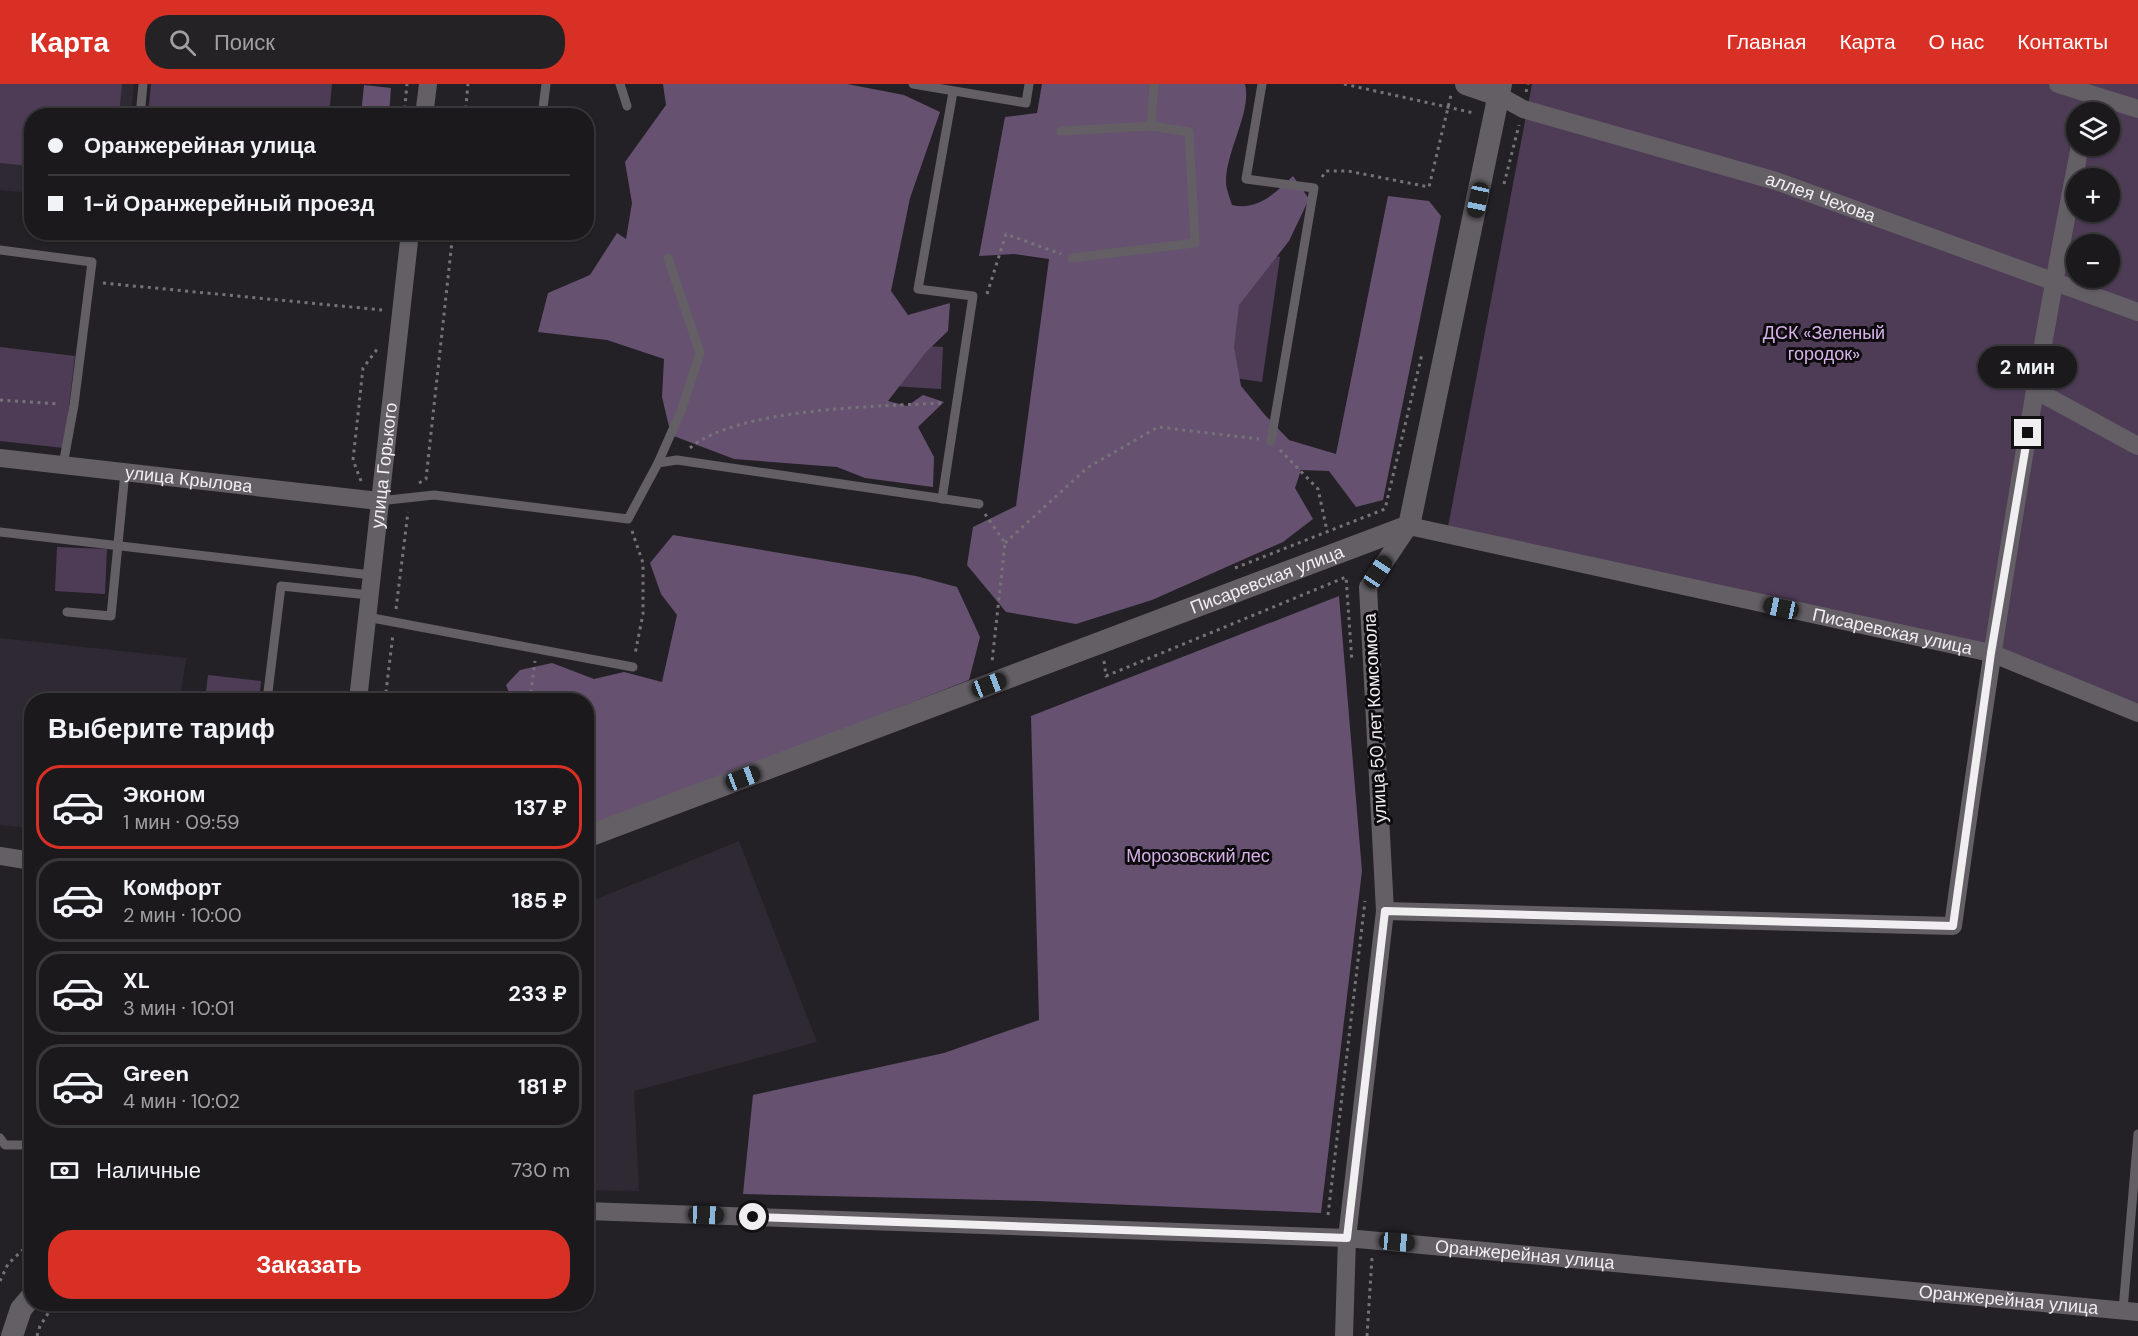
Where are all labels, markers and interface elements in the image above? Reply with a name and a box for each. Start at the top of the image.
search box [145,15,565,69]
text: Карта [30,24,109,61]
icon: search [166,26,199,59]
text: Поиск [214,28,275,57]
text: Главная [1726,28,1806,56]
text: Карта [1839,28,1896,56]
text: О нас [1929,28,1984,56]
text: Контакты [2017,28,2108,56]
map controls [2066,102,2120,288]
button: layers [2066,102,2120,156]
text: Оранжерейная улица [84,131,316,160]
street label: аллея Чехова [1763,167,1880,228]
button: + [2066,168,2120,222]
car [1465,181,1491,219]
text: 1-й Оранжерейный проезд [84,189,374,218]
button: − [2066,234,2120,288]
park label: ДСК «Зеленый городок» [1763,321,1885,366]
callout: 2 мин [1978,346,2078,388]
text: 2 мин [2000,354,2055,380]
street label: улица Горького [365,401,403,530]
route end [2014,419,2041,446]
street label: улица Крылова [124,460,255,499]
street label: Писаревская улица [1187,539,1348,620]
car [1360,552,1396,592]
car [1762,595,1800,621]
street label: Писаревская улица [1810,602,1975,661]
street label: улица 50 лет Комсомола [1357,612,1392,823]
car [969,670,1009,700]
text: Выберите тариф [48,711,275,746]
car [723,763,763,793]
icon: car [51,780,105,834]
text: Эконом [123,780,206,809]
text: 137 ₽ [515,793,567,822]
text: 1 мин · 09:59 [123,809,240,835]
park label: Морозовский лес [1126,844,1270,868]
icon: car [51,873,105,927]
text: Комфорт [123,873,222,902]
text: 185 ₽ [512,886,567,915]
text: 2 мин · 10:00 [123,902,242,928]
icon: car [51,966,105,1020]
text: XL [123,966,150,995]
text: 233 ₽ [508,979,567,1008]
text: 3 мин · 10:01 [123,995,235,1021]
icon: car [51,1059,105,1113]
text: Green [123,1059,189,1088]
text: 181 ₽ [518,1072,567,1101]
text: 4 мин · 10:02 [123,1088,240,1114]
icon: cash [48,1154,81,1187]
text: Наличные [96,1156,201,1185]
text: 730 m [511,1157,570,1183]
route start [739,1203,766,1230]
car [688,1205,724,1225]
button: Заказать [48,1230,570,1299]
car [1378,1231,1416,1253]
street label: Оранжерейная улица [1434,1234,1617,1275]
street label: Оранжерейная улица [1918,1280,2100,1320]

